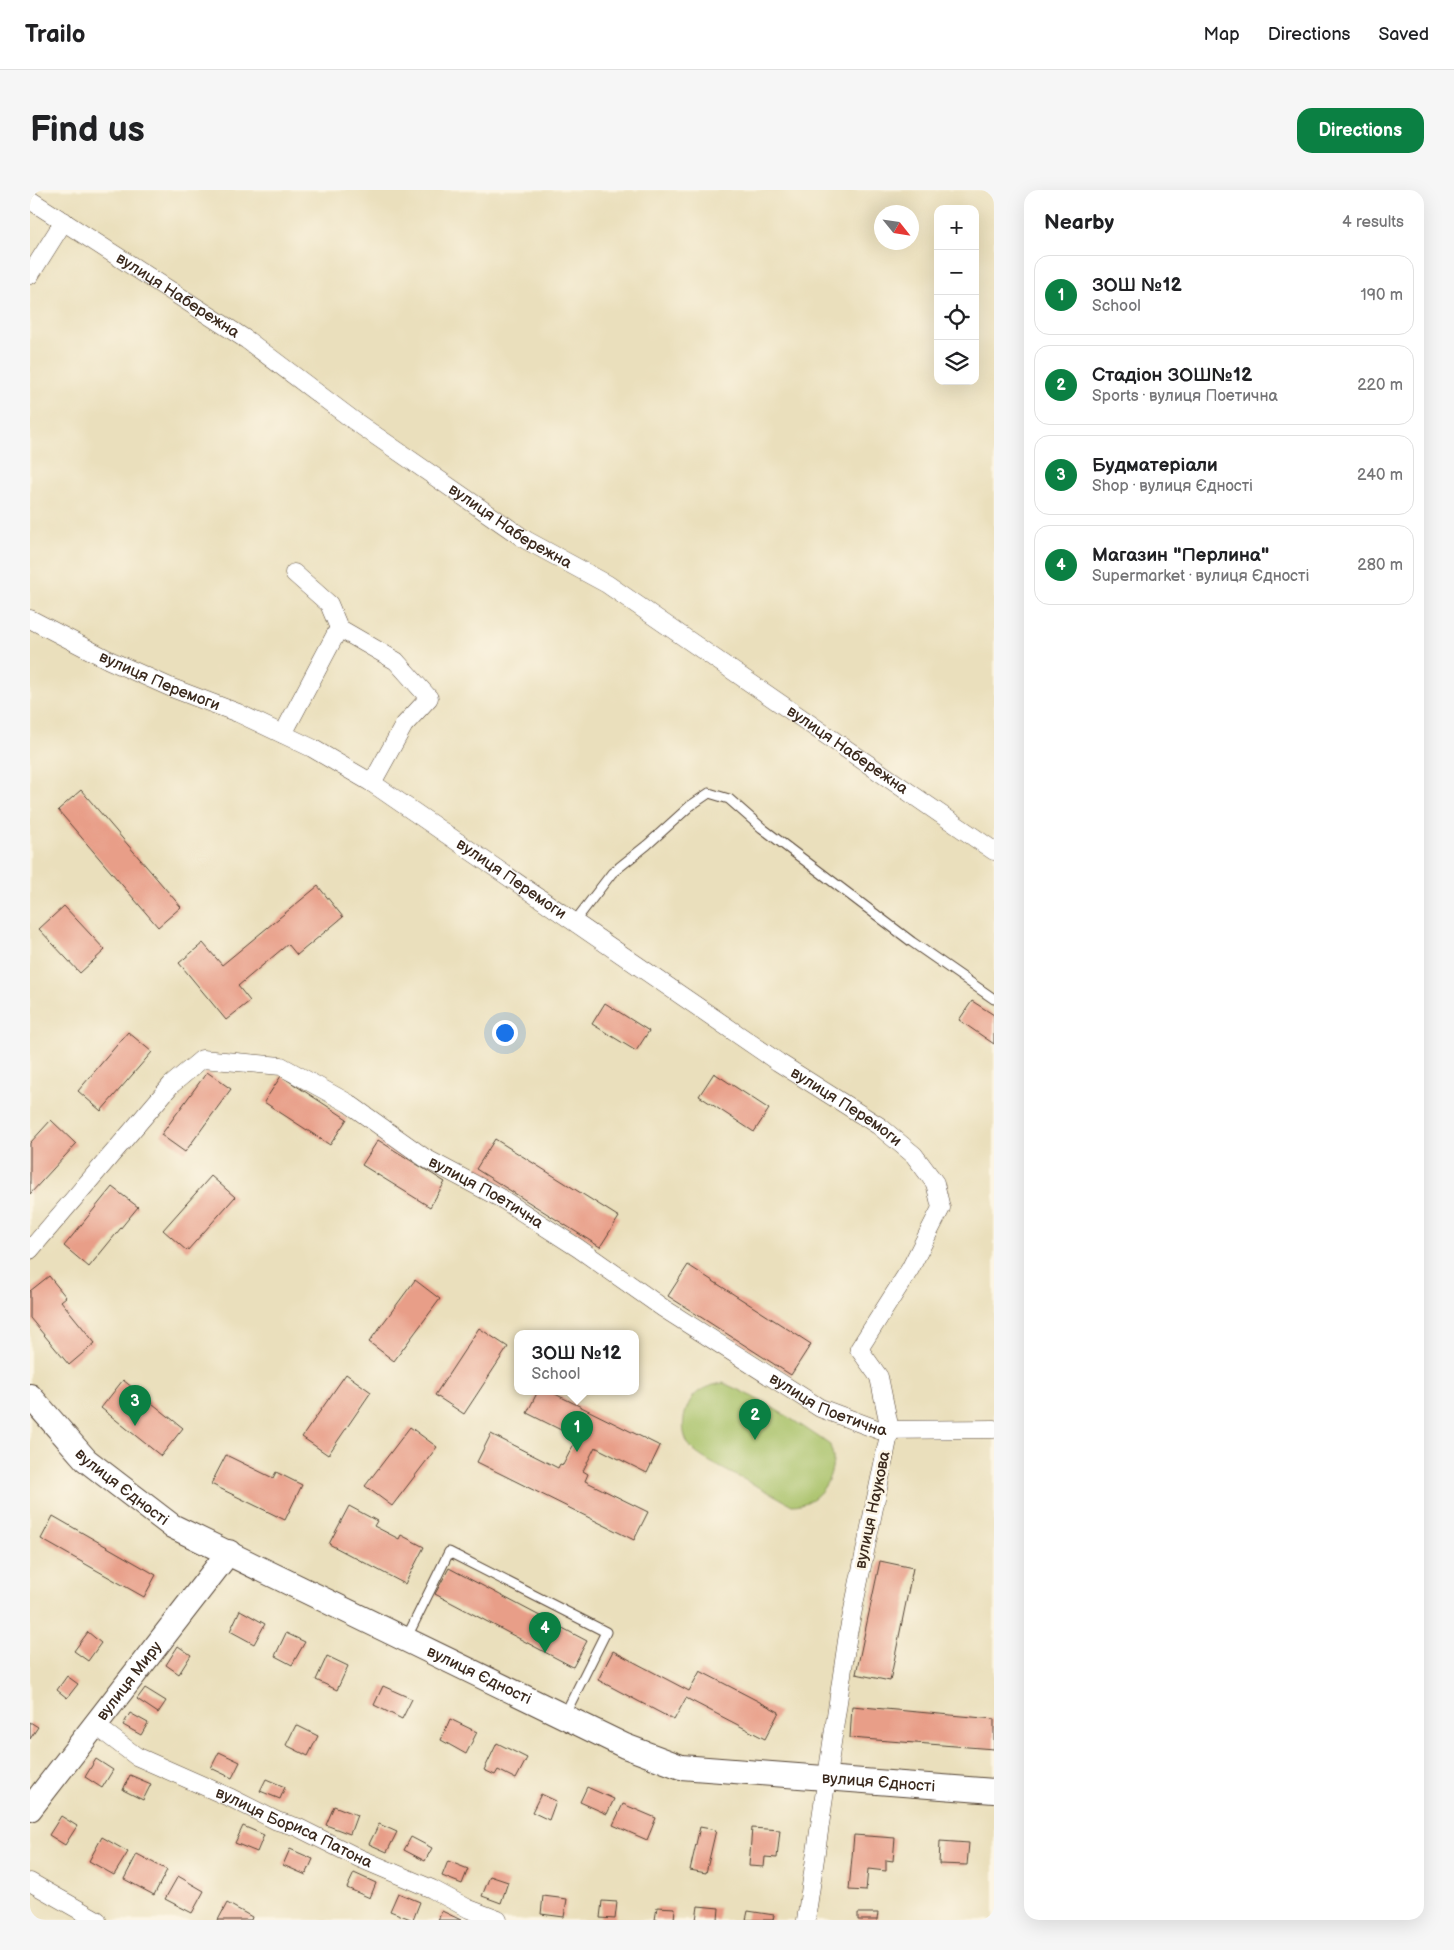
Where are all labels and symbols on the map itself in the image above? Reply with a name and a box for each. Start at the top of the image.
north arrow [874,205,919,250]
street label: вулиця Набережна [113,249,244,342]
street label: вулиця Набережна [445,480,576,573]
street label: вулиця Перемоги [96,647,223,715]
street label: вулиця Набережна [783,701,912,799]
street label: вулиця Перемоги [453,834,570,923]
your location [492,1020,518,1046]
street label: вулиця Перемоги [787,1063,906,1150]
street label: вулиця Поетична [425,1152,547,1233]
street label: вулиця Поетична [766,1369,887,1440]
pin: 3 [119,1385,151,1426]
pin: 2 [739,1399,771,1440]
pin: 1 [561,1411,593,1452]
street label: вулиця Єдності [71,1445,173,1530]
street label: вулиця Наукова [851,1449,895,1570]
pin: 4 [529,1612,561,1653]
street label: вулиця Миру [93,1637,166,1724]
street label: вулиця Єдності [424,1642,535,1709]
street label: вулиця Єдності [821,1768,936,1796]
street label: вулиця Бориса Патона [213,1783,376,1872]

